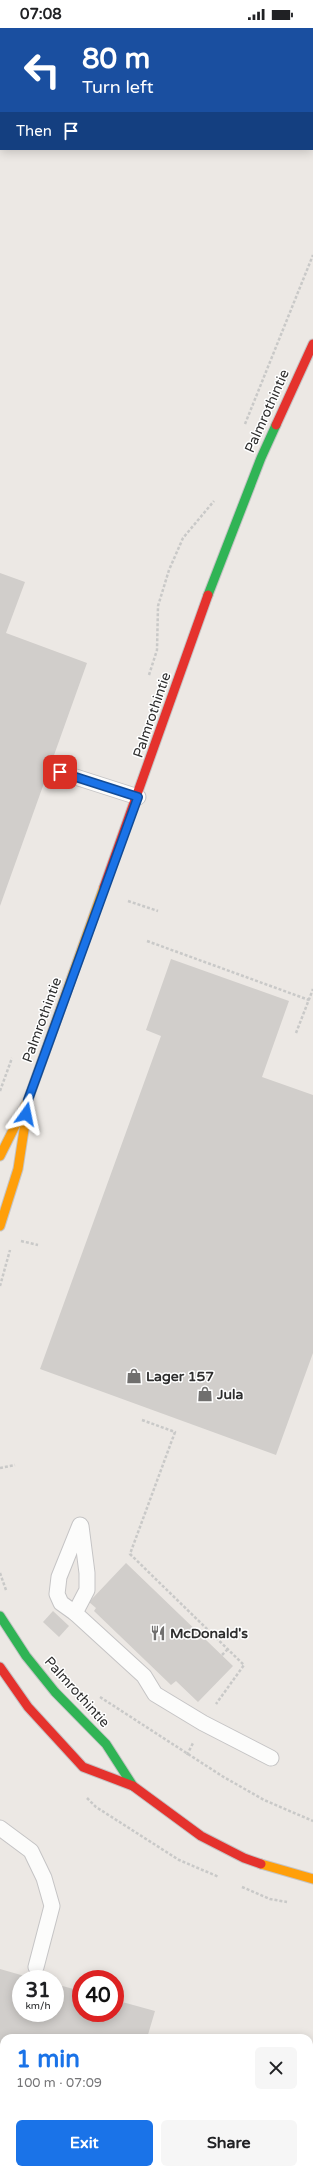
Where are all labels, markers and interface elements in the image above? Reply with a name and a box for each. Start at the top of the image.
text: 07:08 [20,5,62,23]
text: 80 m [82,42,150,76]
icon: left [16,44,68,96]
text: Turn left [82,76,154,98]
icon: arrive [60,120,82,142]
text: Then [16,122,52,140]
street label: Palmrothintie [241,367,293,455]
street label: Palmrothintie [129,670,175,760]
pin [43,755,77,789]
icon: arrive [49,761,71,783]
street label: Palmrothintie [19,975,65,1065]
position arrow [5.0,1093,47.0,1135]
shop icon: Lager 157 [125,1367,143,1385]
place label: Lager 157 [146,1368,214,1385]
shop icon: Jula [196,1385,214,1403]
place label: Jula [216,1386,244,1403]
restaurant icon: McDonald's [149,1624,167,1642]
place label: McDonald's [170,1625,248,1642]
street label: Palmrothintie [41,1653,113,1731]
speed limit sign: 40 [72,1970,124,2022]
text: 31 [25,1979,51,2003]
text: km/h [25,2000,51,2012]
text: 1 min [16,2045,80,2074]
button: close [255,2047,297,2089]
text: 100 m · 07:09 [16,2075,102,2091]
button: Exit [16,2120,153,2166]
button: Share [161,2120,297,2166]

